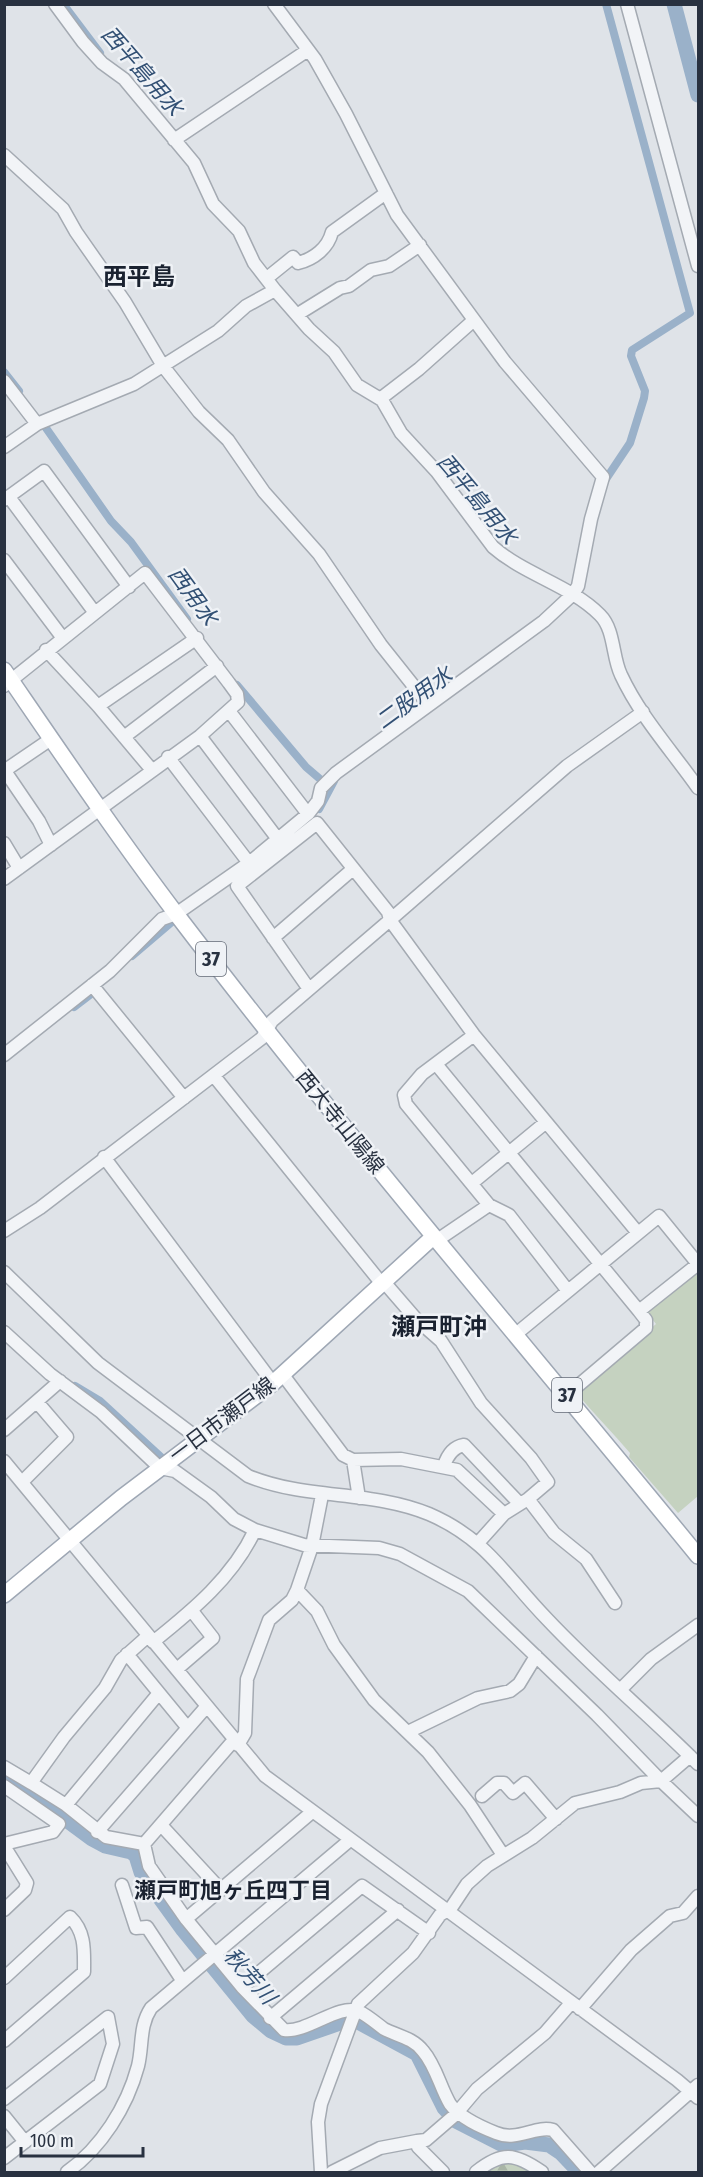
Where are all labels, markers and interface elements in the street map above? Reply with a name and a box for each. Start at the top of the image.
water label: 西平島用水 [96,21,190,123]
district label: 西平島 [103,263,175,291]
water label: 西平島用水 [431,448,524,551]
water label: 西用水 [163,561,224,632]
water label: 二股用水 [370,660,459,735]
road number: 37 [196,942,226,976]
street label: 西大寺山陽線 [290,1065,390,1179]
district label: 瀬戸町沖 [391,1313,487,1341]
street label: 一日市瀬戸線 [164,1372,280,1468]
road number: 37 [552,1378,582,1412]
district label: 瀬戸町旭ヶ丘四丁目 [134,1877,332,1904]
water label: 秋芳川 [218,1942,283,2011]
scale bar [21,2120,142,2158]
text: 100 m [30,2130,74,2152]

